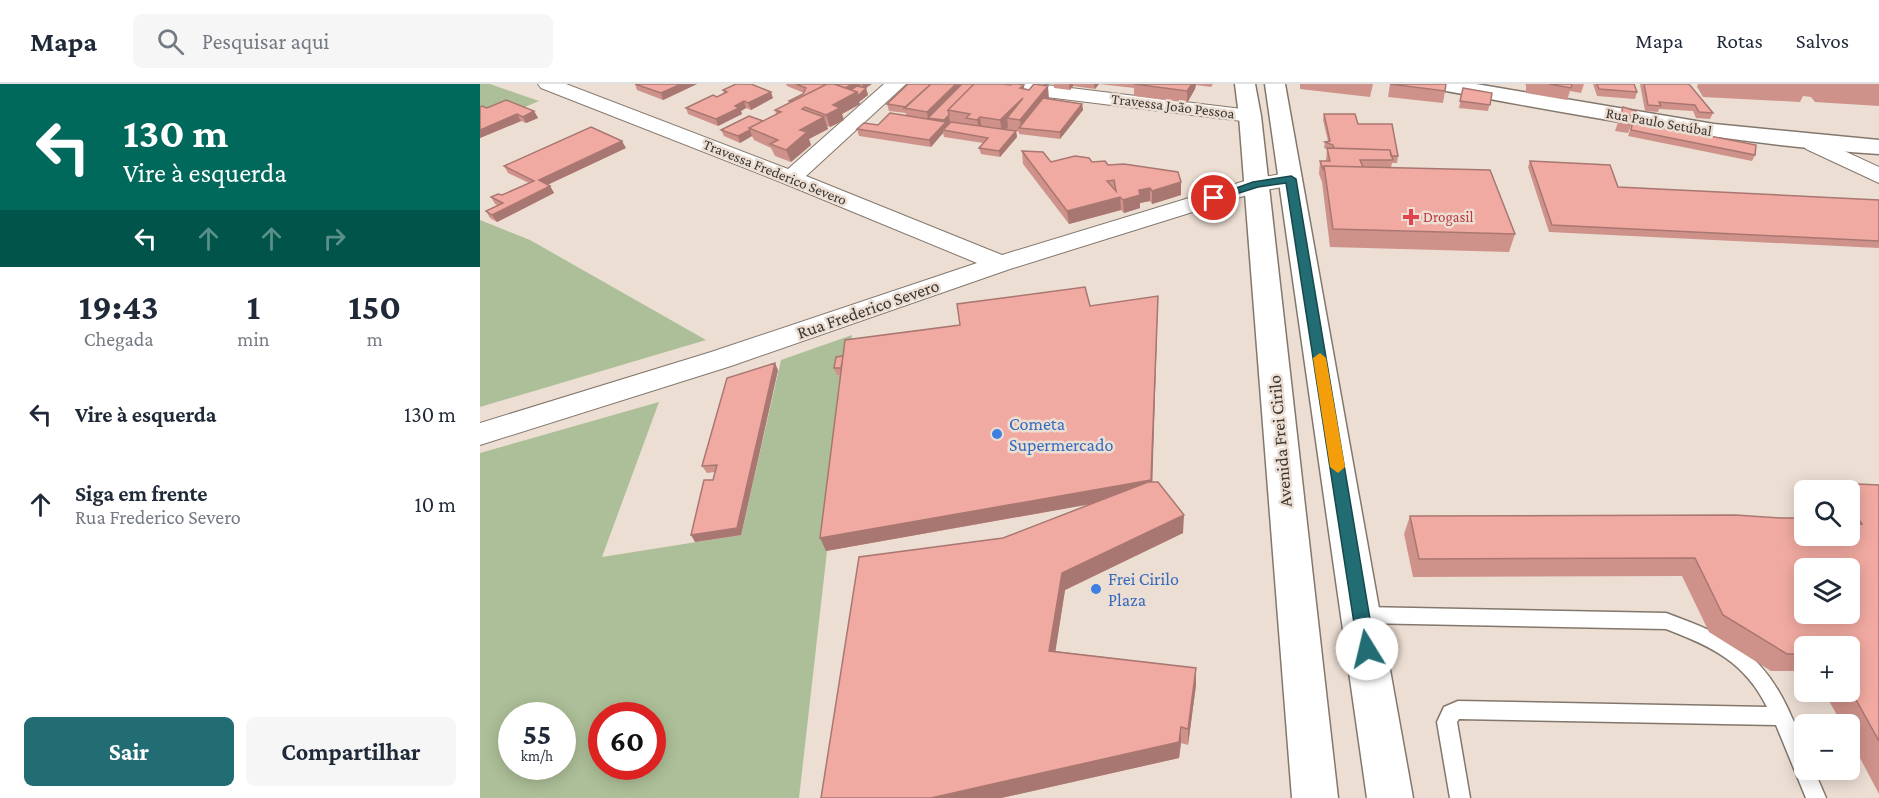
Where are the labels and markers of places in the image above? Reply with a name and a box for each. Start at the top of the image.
pin [1188,172,1239,223]
place label: Drogasil [1423,209,1473,226]
marker: Drogasil [1404,210,1418,224]
place label: Cometa Supermercado [1009,414,1113,455]
marker: Cometa Supermercado [990,427,1004,441]
place label: Frei Cirilo Plaza [1108,569,1179,610]
marker: Frei Cirilo Plaza [1089,582,1103,596]

